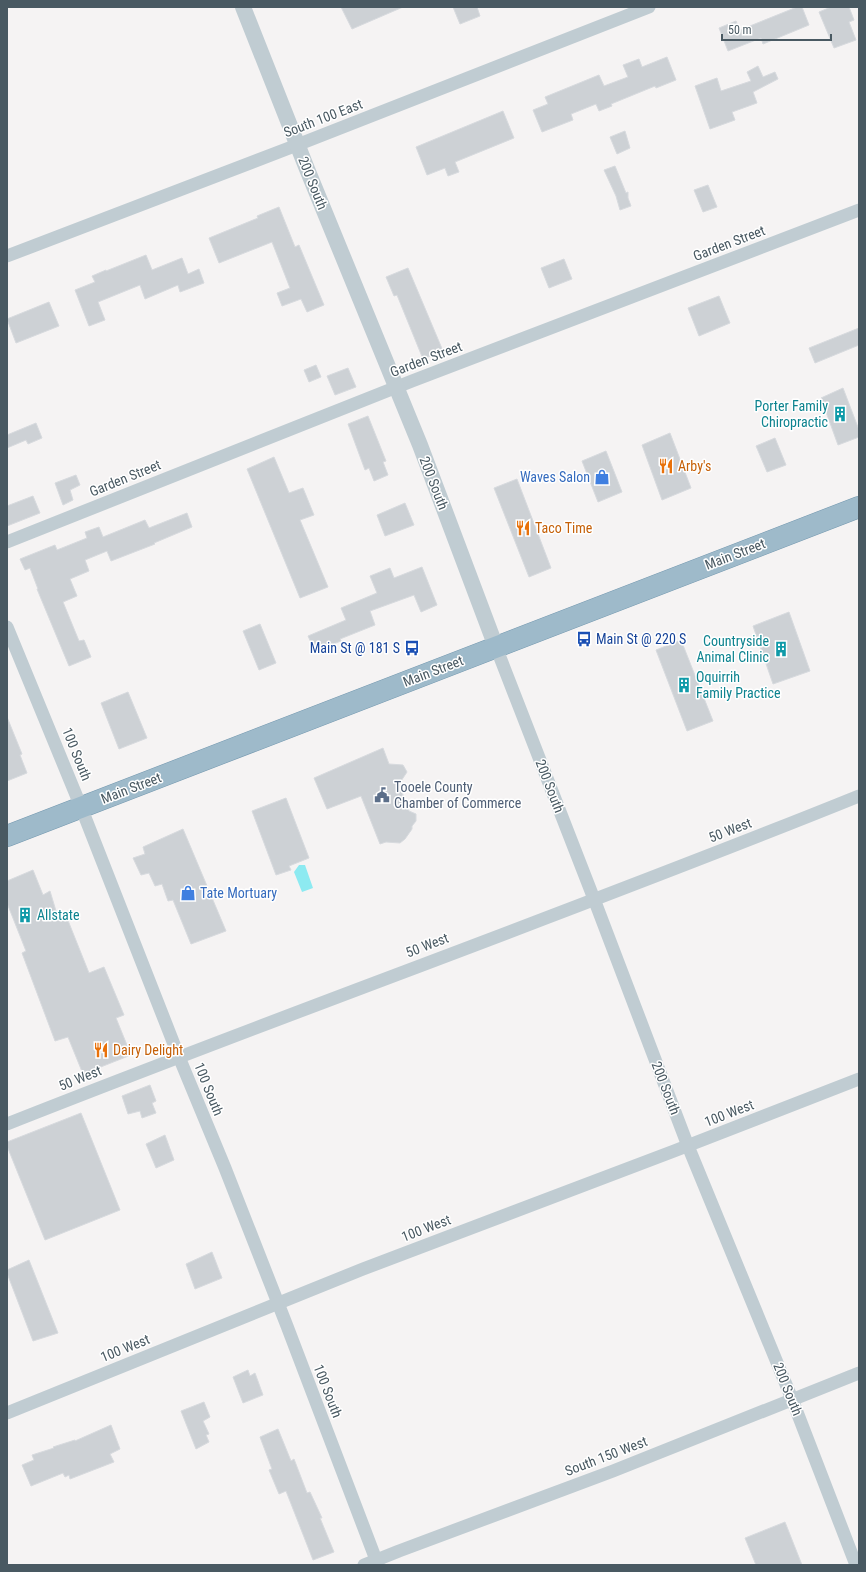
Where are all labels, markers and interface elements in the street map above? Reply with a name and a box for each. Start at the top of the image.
scale bar [722,16,831,42]
text: 50 m [728,23,752,37]
street label: South 100 East [281,96,365,140]
street label: 200 South [295,154,331,212]
street label: Garden Street [691,222,767,264]
street label: Garden Street [388,338,464,380]
place label: Porter Family Chiropractic [755,398,828,430]
building icon: Porter Family Chiropractic [831,405,849,423]
street label: 200 South [417,454,451,512]
street label: Garden Street [87,456,163,500]
restaurant icon: Arby's [657,457,675,475]
place label: Arby's [678,458,711,474]
shop icon: Waves Salon [593,468,611,486]
place label: Waves Salon [520,469,590,485]
restaurant icon: Taco Time [514,519,532,537]
place label: Taco Time [535,520,593,536]
street label: Main Street [703,535,767,573]
bus stop icon: Main St @ 220 S [575,630,593,648]
place label: Main St @ 220 S [596,631,686,647]
place label: Countryside Animal Clinic [696,633,769,665]
bus stop icon: Main St @ 181 S [403,639,421,657]
place label: Main St @ 181 S [310,640,400,656]
building icon: Countryside Animal Clinic [772,640,790,658]
street label: Main Street [401,652,465,690]
place label: Oquirrih Family Practice [696,669,781,701]
building icon: Oquirrih Family Practice [675,676,693,694]
street label: 100 South [59,725,95,783]
street label: 200 South [533,757,567,815]
street label: Main Street [99,769,163,807]
place label: Tooele County Chamber of Commerce [394,779,522,811]
public building icon: Tooele County Chamber of Commerce [373,786,391,804]
street label: 50 West [706,815,754,845]
shop icon: Tate Mortuary [179,884,197,902]
place label: Tate Mortuary [200,885,277,901]
building icon: Allstate [16,906,34,924]
place label: Allstate [37,907,80,923]
street label: 50 West [403,930,451,960]
restaurant icon: Dairy Delight [92,1041,110,1059]
place label: Dairy Delight [113,1042,183,1058]
street label: 200 South [649,1059,683,1117]
street label: 100 South [191,1060,227,1118]
street label: 50 West [56,1062,104,1094]
street label: 100 West [702,1096,756,1130]
street label: 100 West [399,1211,453,1245]
street label: 100 West [98,1331,152,1365]
street label: 200 South [770,1360,806,1418]
street label: 100 South [311,1362,345,1420]
street label: South 150 West [563,1433,649,1479]

